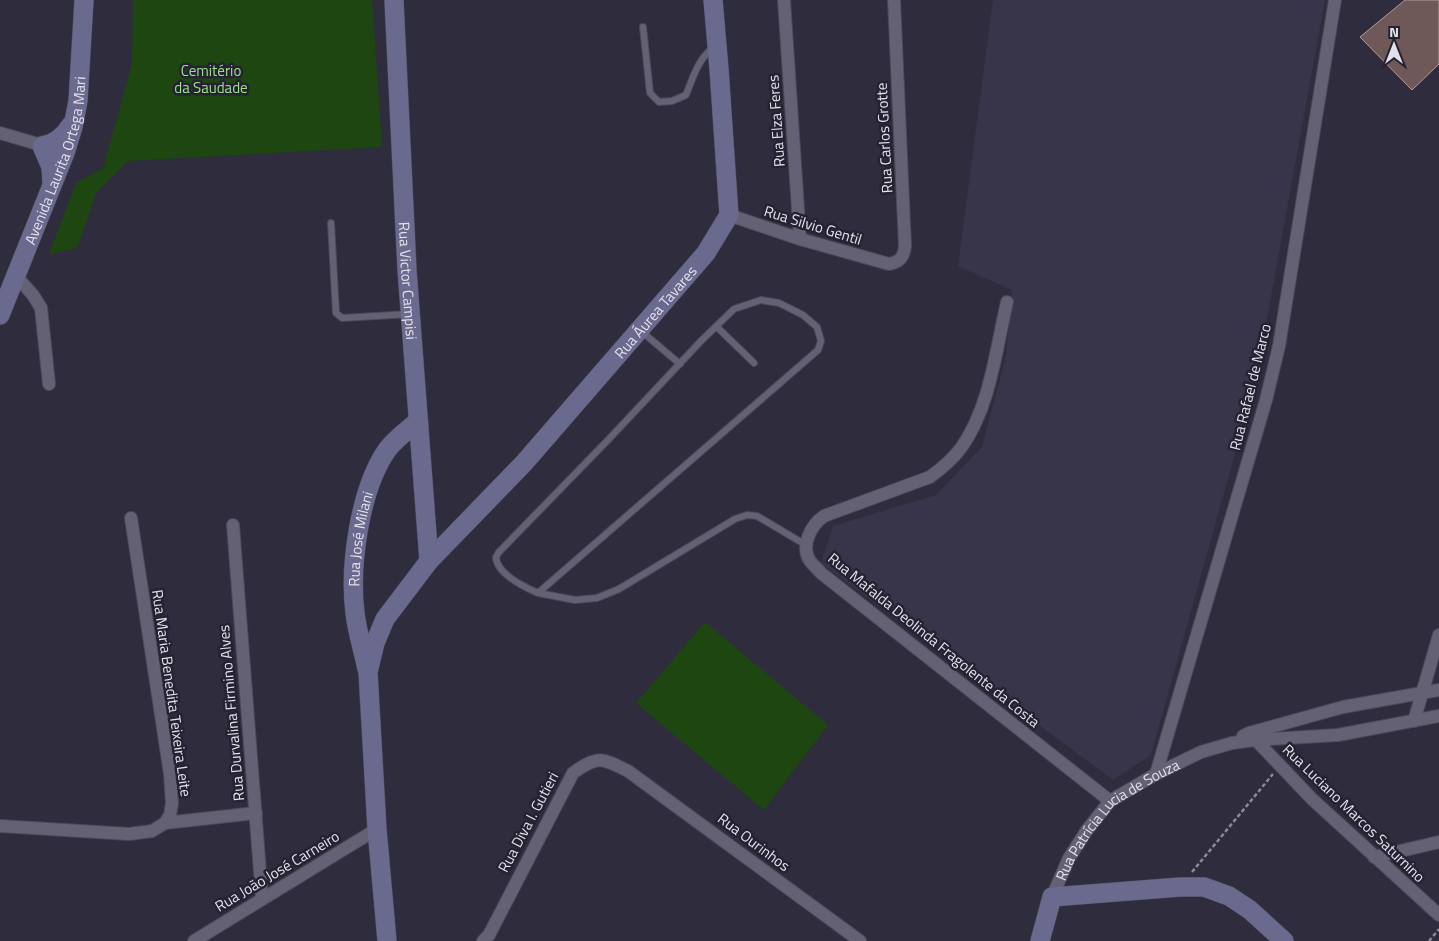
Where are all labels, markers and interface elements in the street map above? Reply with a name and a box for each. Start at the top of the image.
north arrow [1369,20,1419,70]
text: N [1389,21,1399,42]
park label: Cemitério da Saudade [174,59,248,99]
street label: Rua Elza Feres [761,74,791,168]
street label: Avenida Laurita Ortega Mari [18,76,91,248]
street label: Rua Carlos Grotte [870,82,898,194]
street label: Rua Silvio Gentil [761,199,865,251]
street label: Rua Victor Campisi [393,221,424,340]
street label: Rua Áurea Tavares [608,260,702,363]
street label: Rua Rafael de Marco [1223,321,1277,453]
street label: Rua José Milani [342,488,379,587]
street label: Rua Mafalda Deolinda Fragolente da Costa [823,547,1045,733]
street label: Rua Maria Benedita Teixeira Leite [146,588,198,798]
street label: Rua Durvalina Firmino Alves [212,624,250,802]
street label: Rua Luciano Marcos Saturnino [1277,738,1431,888]
street label: Rua Patrícia Lucia de Souza [1049,753,1184,884]
street label: Rua Diva I. Gutieri [492,768,564,876]
street label: Rua Ourinhos [713,807,795,877]
street label: Rua João José Carneiro [210,825,344,917]

